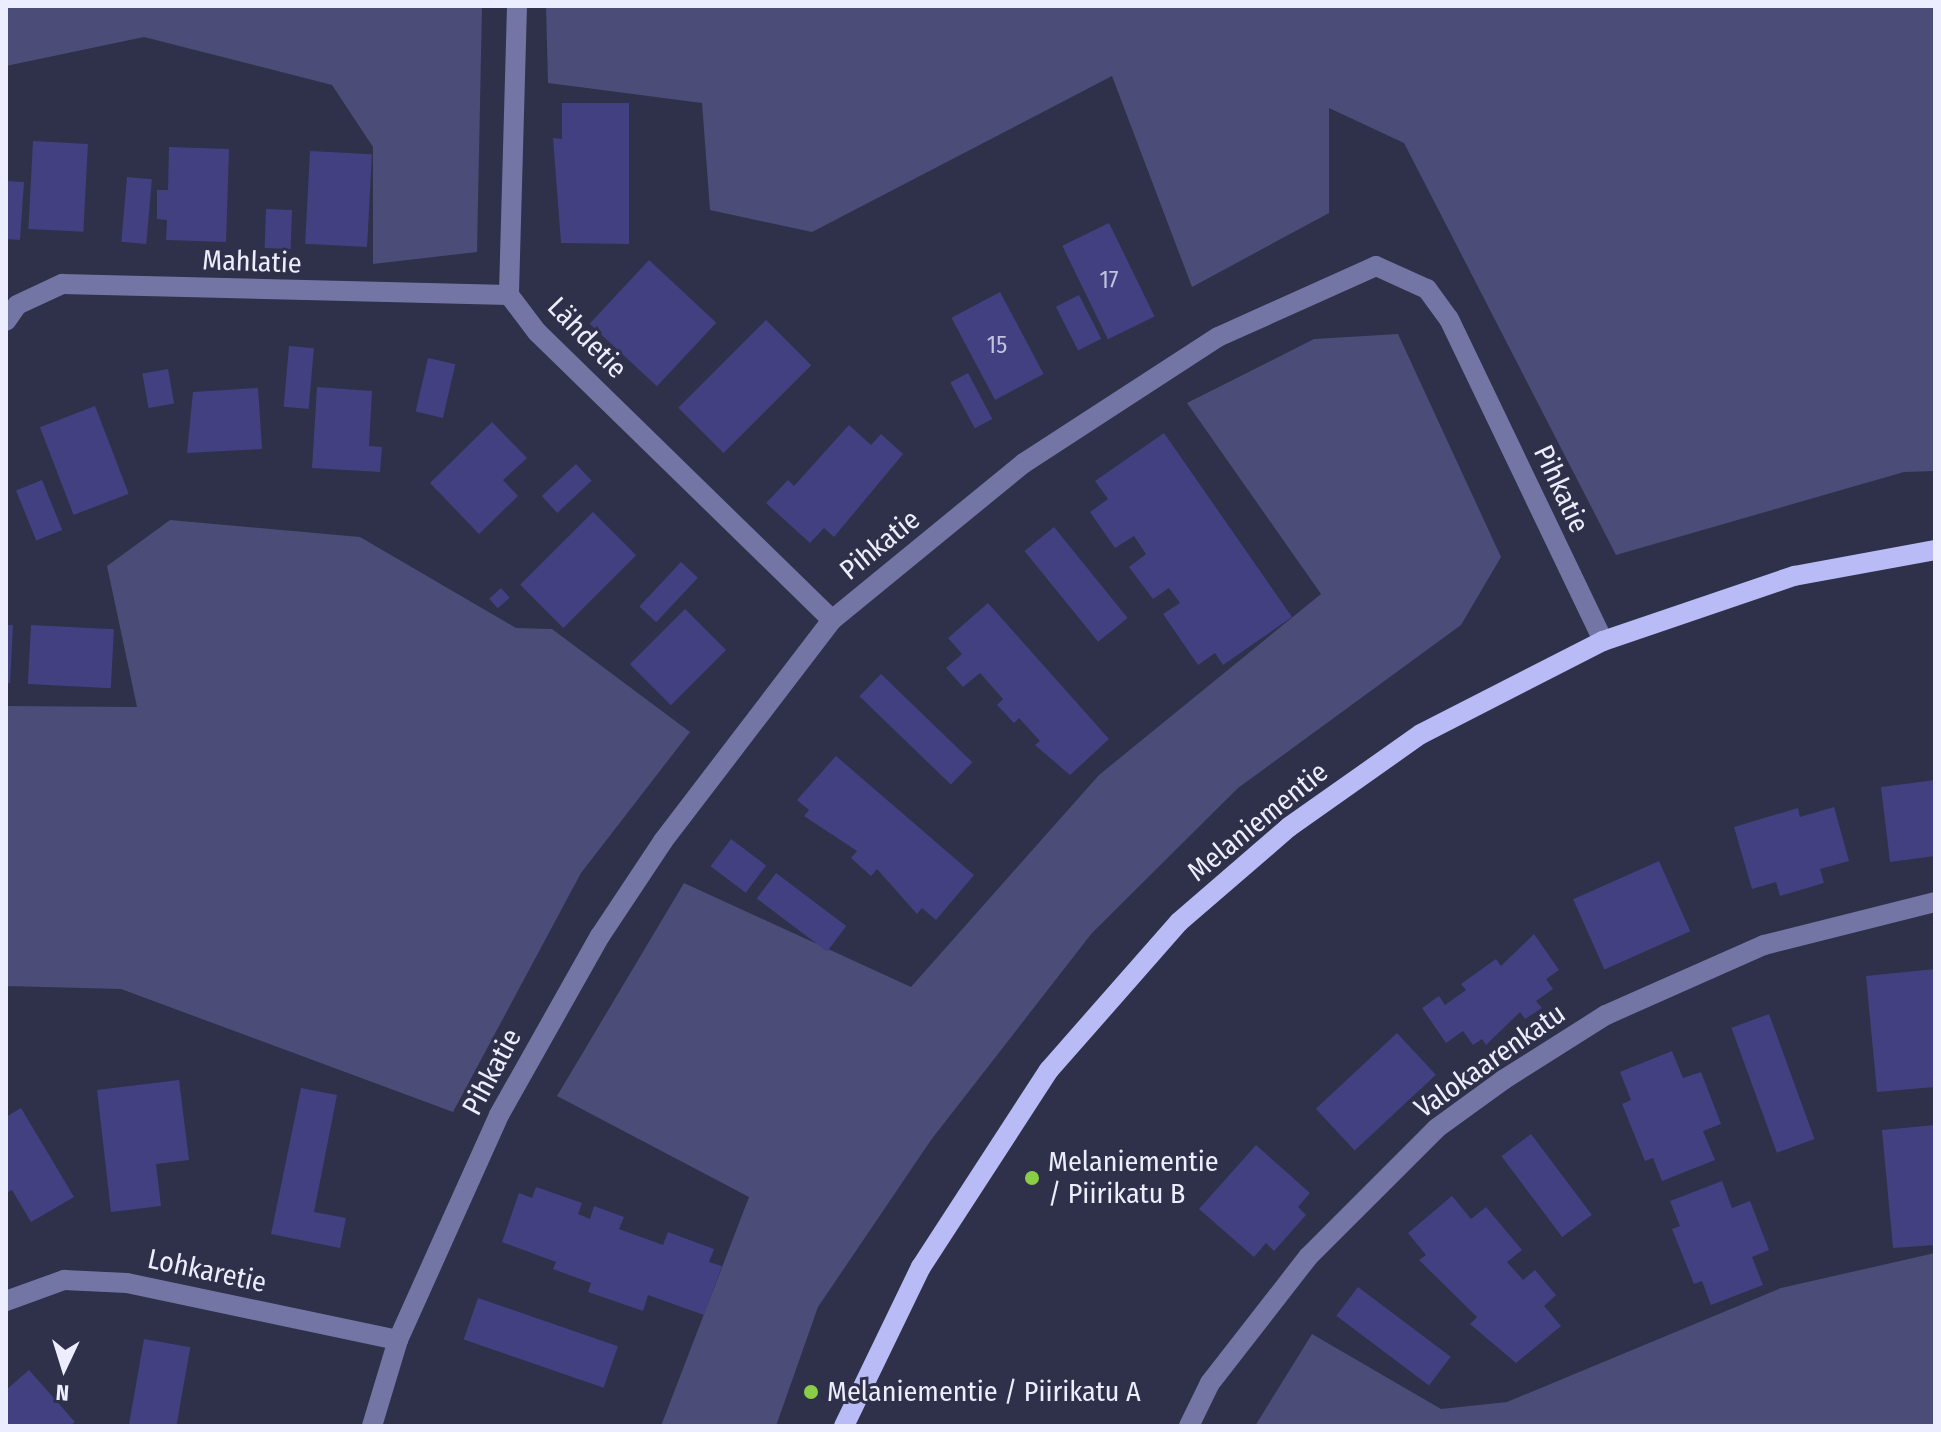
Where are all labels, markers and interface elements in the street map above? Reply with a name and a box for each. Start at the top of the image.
street label: Mahlatie [202,243,302,281]
house number: 17 [1099,267,1119,295]
street label: Lähdetie [540,291,634,385]
house number: 15 [987,332,1007,360]
street label: Pihkatie [1526,440,1596,538]
street label: Pihkatie [833,503,927,587]
street label: Melaniementie [1181,755,1335,889]
street label: Valokaarenkatu [1408,997,1572,1125]
street label: Pihkatie [455,1023,529,1121]
place label: Melaniementie / Piirikatu B [1048,1145,1219,1211]
marker: Melaniementie / Piirikatu B [1023,1169,1041,1187]
street label: Lohkaretie [145,1242,269,1300]
north arrow [24,1328,104,1408]
place label: Melaniementie / Piirikatu A [827,1375,1141,1409]
text: N [55,1379,70,1406]
marker: Melaniementie / Piirikatu A [802,1383,820,1401]

